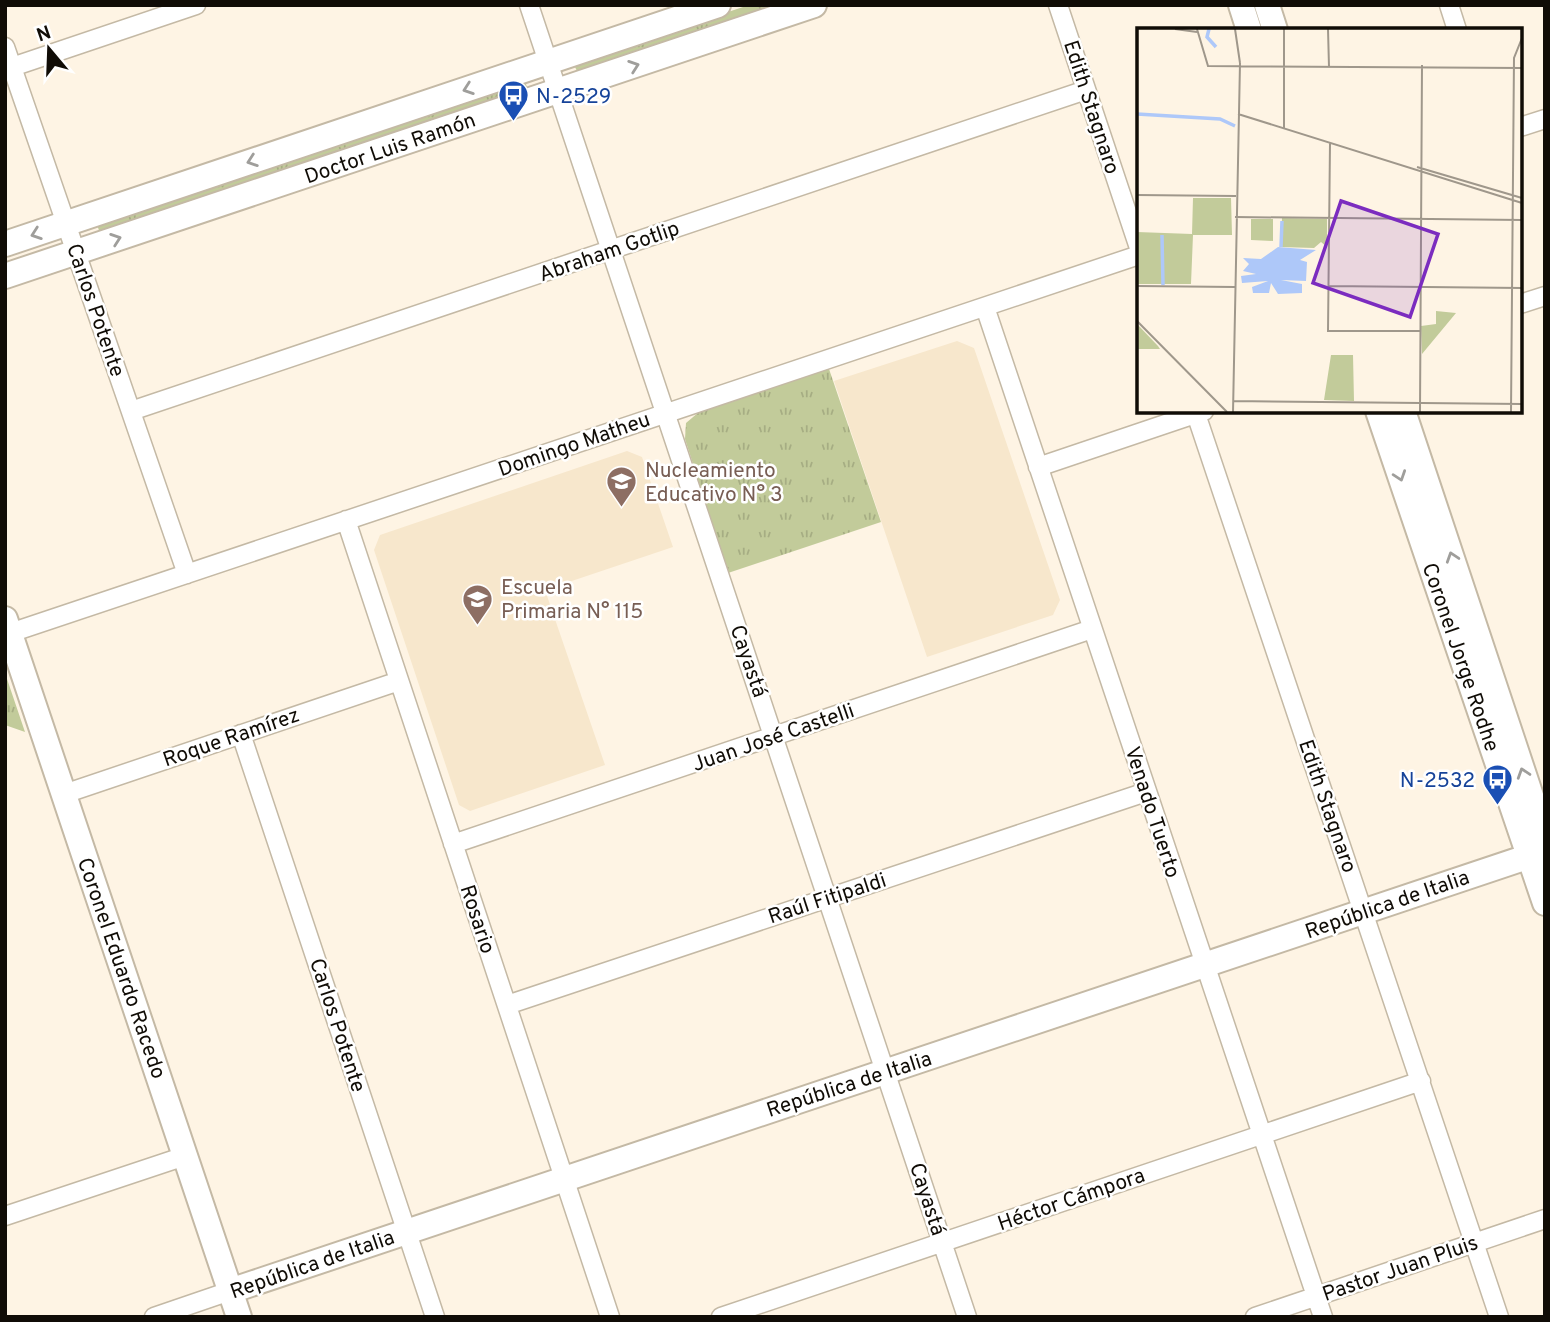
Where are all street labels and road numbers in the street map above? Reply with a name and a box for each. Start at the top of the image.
street label: Edith Stagnaro [1056,37,1125,178]
street label: Doctor Luis Ramón [301,107,480,191]
street label: Abraham Gotlip [536,216,683,289]
street label: Carlos Potente [59,240,130,381]
street label: Domingo Matheu [495,407,654,484]
street label: Coronel Jorge Rodhe [1415,560,1505,755]
street label: Cayastá [723,622,773,701]
street label: Juan José Castelli [689,698,858,779]
street label: Roque Ramírez [160,702,303,774]
street label: Edith Stagnaro [1291,736,1362,877]
street label: Venado Tuerto [1118,743,1186,882]
street label: Coronel Eduardo Racedo [70,854,171,1083]
street label: República de Italia [1302,865,1473,946]
street label: Raúl Fitipaldi [765,868,890,931]
street label: Rosario [453,882,500,957]
street label: Carlos Potente [302,955,371,1096]
street label: República de Italia [763,1046,936,1125]
street label: Cayastá [902,1160,951,1239]
street label: Héctor Cámpora [994,1163,1149,1238]
street label: República de Italia [227,1225,398,1306]
street label: Pastor Juan Pluis [1319,1230,1482,1309]

